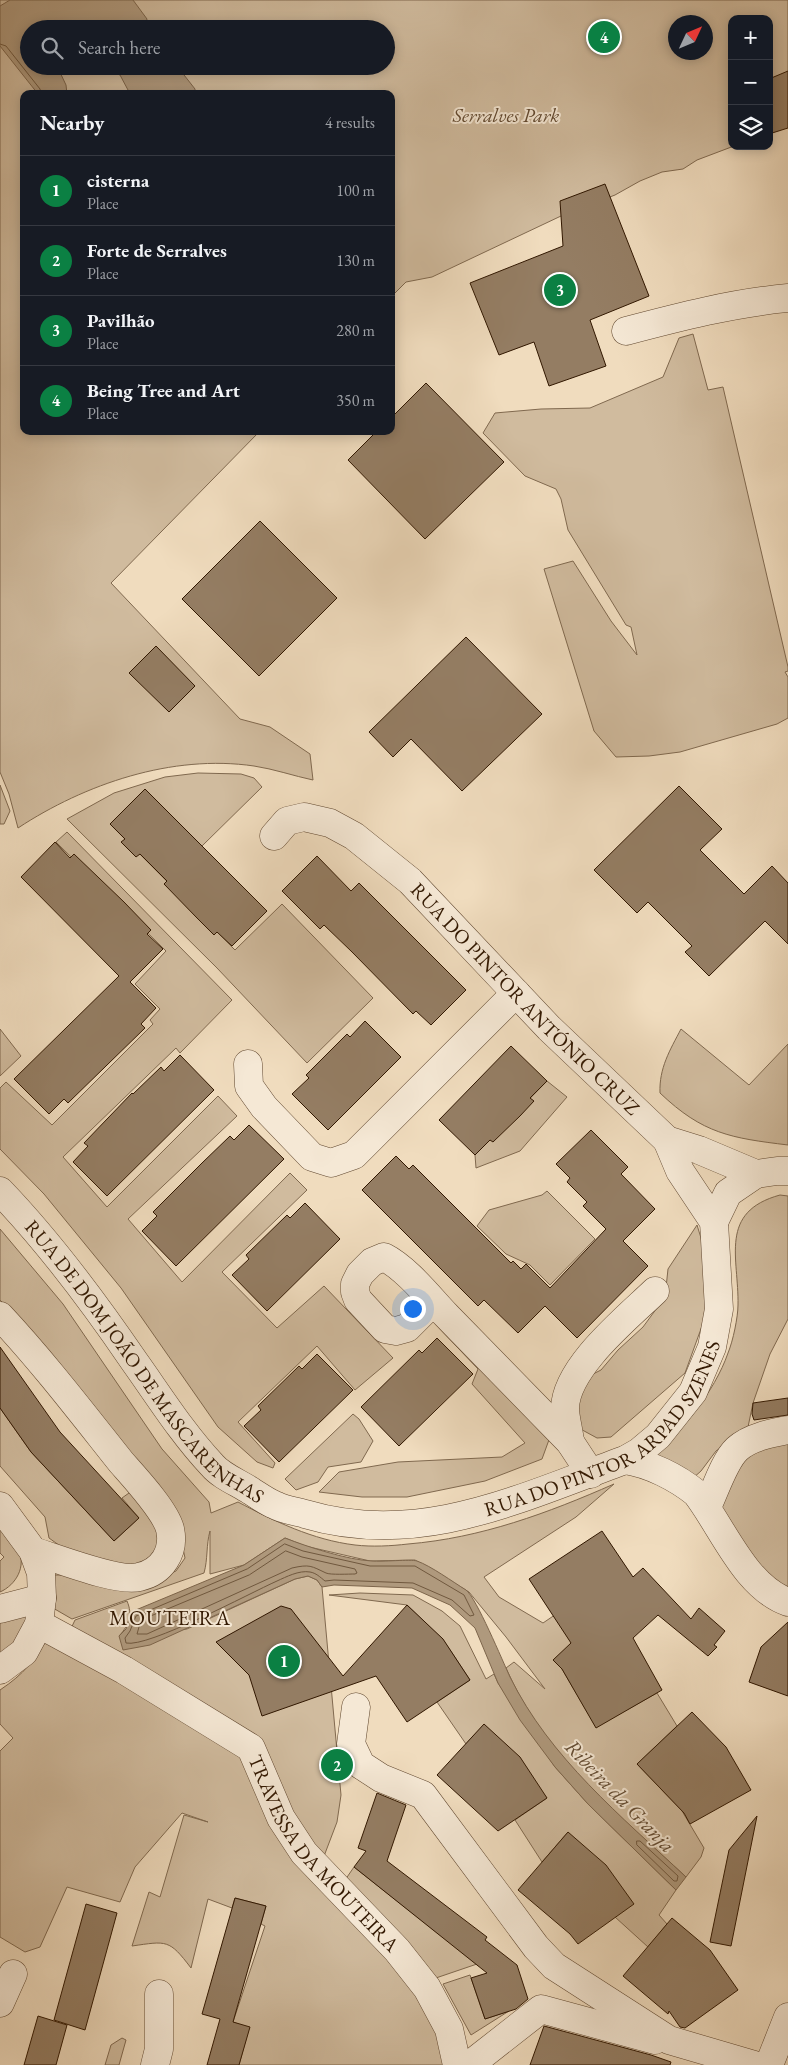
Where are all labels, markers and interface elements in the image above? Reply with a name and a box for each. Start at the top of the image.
north arrow [668,15,713,60]
map controls [728,15,773,150]
button: + [728,15,773,60]
pin: 4 [588,18,620,56]
search box [20,20,395,75]
icon: search [38,34,66,62]
text: Search here [78,35,160,60]
button: − [728,60,773,105]
park label: Serralves Park [452,102,559,128]
button: layers [728,105,773,150]
text: Nearby [40,109,104,136]
text: 4 results [325,112,375,133]
text: cisterna [87,168,149,193]
text: 1 [52,180,60,201]
text: 100 m [336,180,375,201]
text: Place [87,193,119,214]
text: Forte de Serralves [87,238,227,263]
text: 2 [52,250,60,271]
text: 130 m [336,250,375,271]
text: Place [87,263,119,284]
pin: 3 [544,271,576,309]
text: Pavilhão [87,308,155,333]
text: 3 [52,320,60,341]
text: 280 m [336,320,375,341]
text: Place [87,333,119,354]
text: Being Tree and Art [87,378,240,403]
text: 4 [52,390,60,411]
text: 350 m [336,390,375,411]
text: Place [87,403,119,424]
street label: RUA DO PINTOR ANTÓNIO CRUZ [405,877,646,1121]
street label: RUA DE DOM JOÃO DE MASCARENHAS [19,1214,269,1509]
your location [400,1296,426,1322]
street label: RUA DO PINTOR ARPAD SZENES [481,1339,726,1522]
district label: MOUTEIRA [109,1604,231,1631]
pin: 1 [268,1642,300,1680]
water label: Ribeira da Granja [559,1733,681,1858]
pin: 2 [321,1746,353,1784]
street label: TRAVESSA DA MOUTEIRA [242,1751,405,1957]

